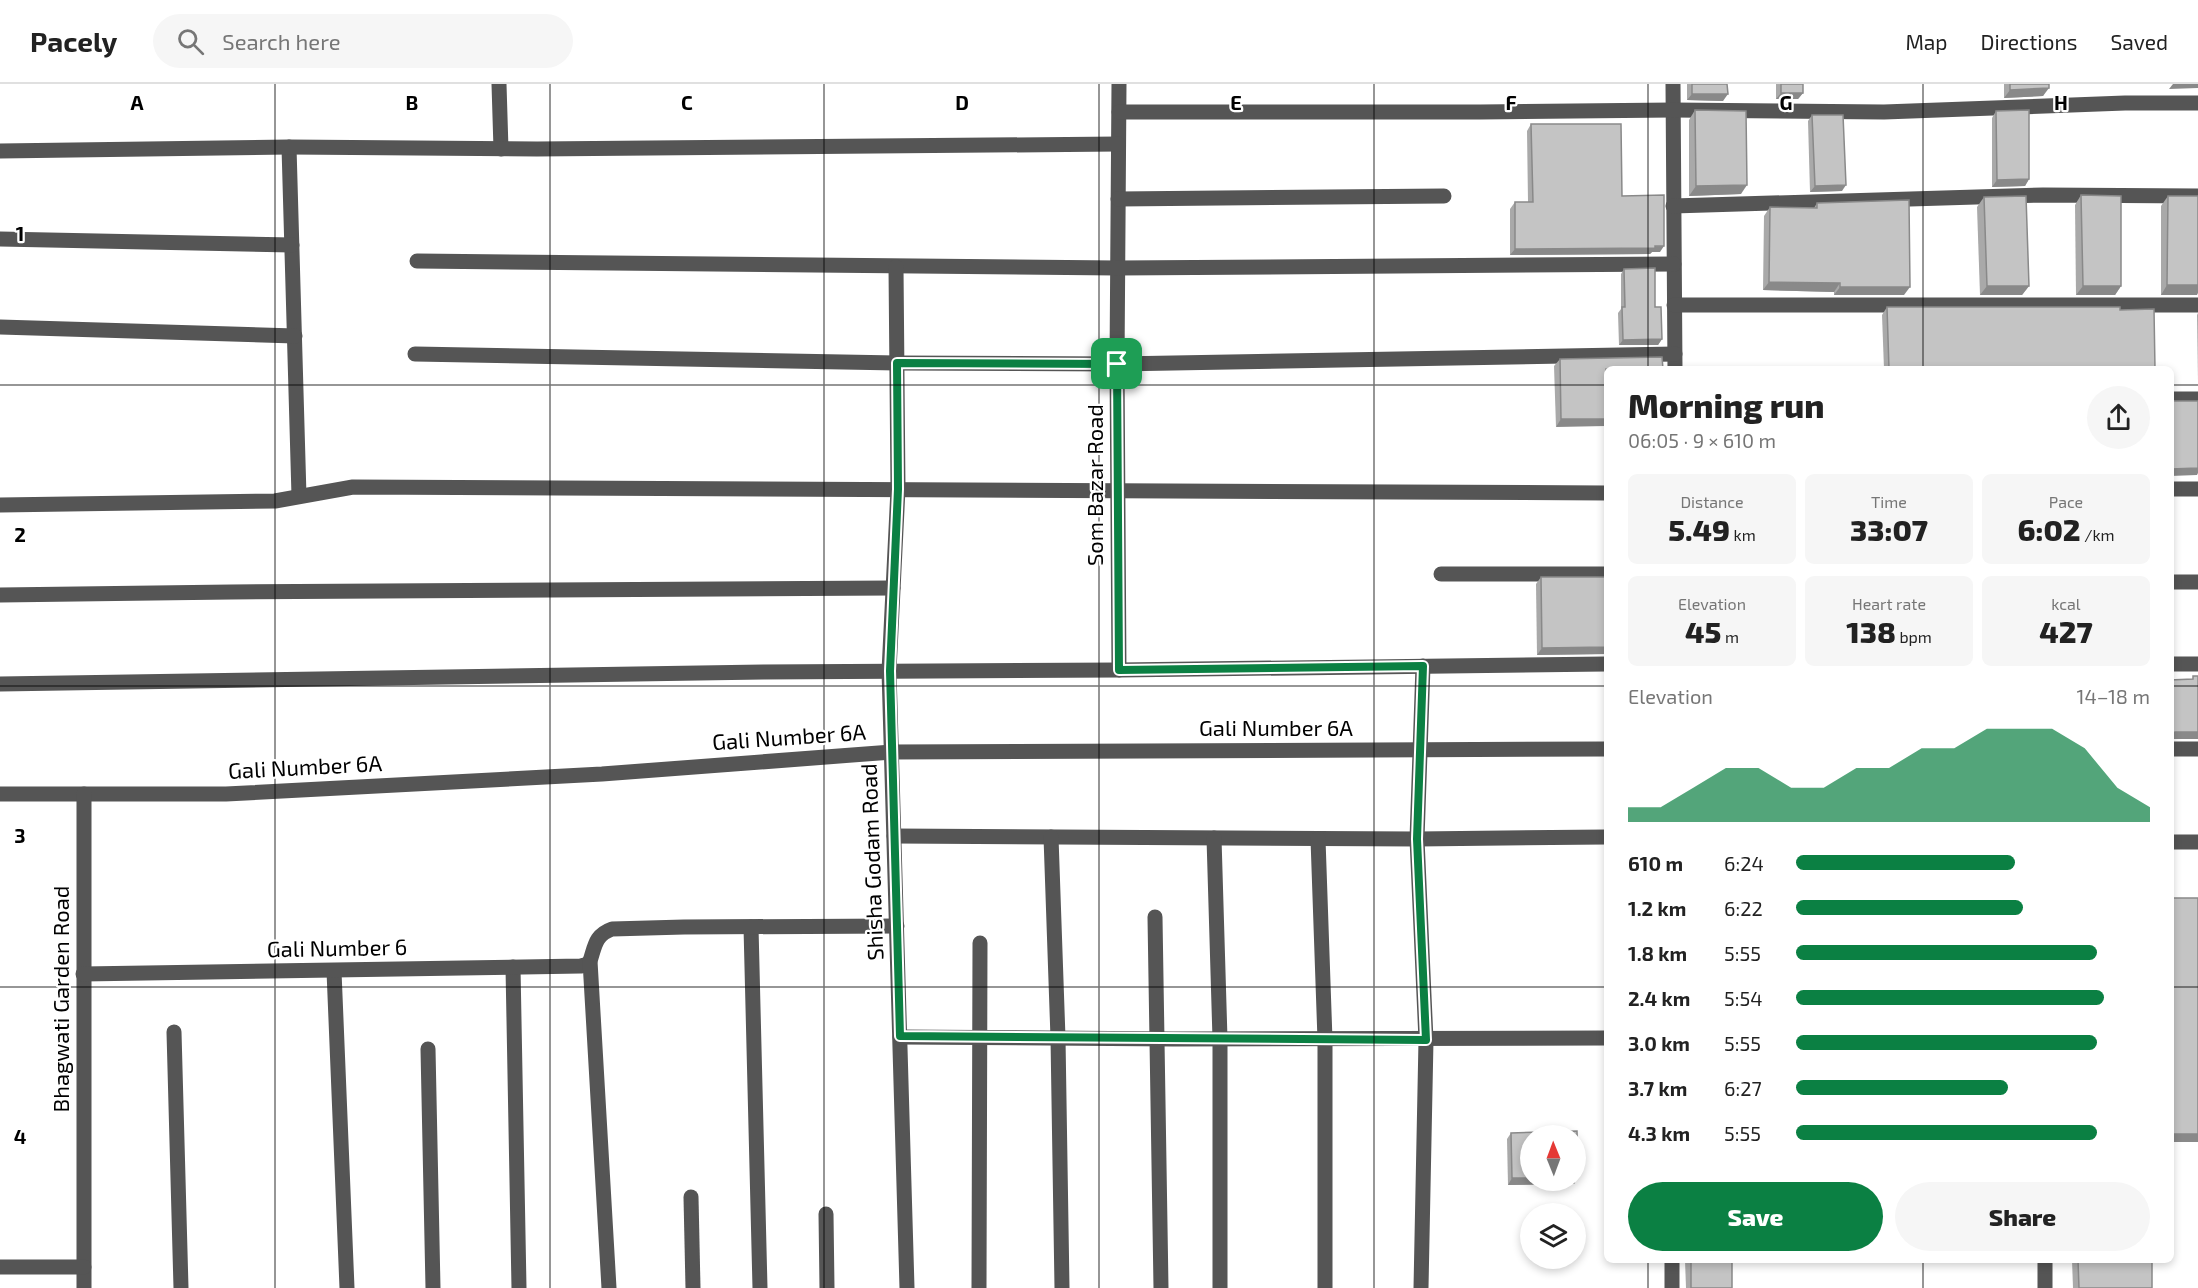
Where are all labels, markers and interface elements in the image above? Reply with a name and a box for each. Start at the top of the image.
search box [153,14,573,68]
text: Pacely [30,24,117,58]
icon: search [174,25,207,58]
text: Search here [222,28,341,54]
text: Map [1905,29,1948,54]
text: Directions [1981,29,2077,54]
text: Saved [2110,29,2168,54]
text: A [130,90,144,114]
text: B [406,90,418,114]
text: C [681,90,693,114]
text: D [955,90,969,114]
text: E [1230,90,1242,114]
text: F [1505,90,1517,114]
text: G [1780,90,1792,114]
text: H [2054,90,2068,114]
text: 1 [16,221,24,245]
pin [1091,338,1142,389]
icon: arrive [1100,347,1133,380]
text: Morning run [1628,385,1825,425]
button: share [2087,386,2150,449]
street label: Som Bazar Road [1081,404,1107,566]
text: 06:05 · 9 × 610 m [1628,428,1776,452]
text: Distance [1680,492,1744,511]
text: Time [1871,492,1907,511]
text: Pace [2049,492,2083,511]
text: 5.49 [1668,511,1730,547]
text: 33:07 [1850,511,1928,547]
text: 6:02 [2017,511,2081,547]
text: 2 [14,522,26,546]
text: km [1730,525,1756,544]
text: /km [2081,525,2115,544]
text: Elevation [1678,594,1746,613]
text: Heart rate [1852,594,1926,613]
text: kcal [2051,594,2081,613]
text: 45 [1685,613,1721,649]
text: 138 [1846,613,1896,649]
text: 427 [2039,613,2093,649]
text: m [1721,627,1739,646]
text: bpm [1896,627,1932,646]
text: Elevation [1628,684,1713,708]
text: 14–18 m [2076,684,2150,708]
street label: Gali Number 6A [1199,714,1353,740]
street label: Gali Number 6A [711,718,867,754]
street label: Gali Number 6A [227,749,383,783]
street label: Shisha Godam Road [855,763,887,961]
text: 3 [14,823,26,847]
text: 610 m [1628,851,1683,875]
text: 6:24 [1724,851,1764,875]
street label: Bhagwati Garden Road [47,886,73,1112]
text: 1.2 km [1628,896,1686,920]
text: 6:22 [1724,896,1763,920]
street label: Gali Number 6 [267,933,407,961]
text: 1.8 km [1628,941,1687,965]
text: 5:55 [1724,941,1761,965]
text: 2.4 km [1628,986,1690,1010]
text: 5:54 [1724,986,1762,1010]
text: 3.0 km [1628,1031,1690,1055]
text: 5:55 [1724,1031,1761,1055]
text: 3.7 km [1628,1076,1687,1100]
text: 6:27 [1724,1076,1762,1100]
text: 4.3 km [1628,1121,1690,1145]
text: 5:55 [1724,1121,1761,1145]
text: 4 [14,1124,27,1148]
north arrow [1520,1125,1586,1191]
map controls [1520,1125,1586,1269]
button: Save [1628,1182,1883,1251]
button: Share [1895,1182,2150,1251]
button: layers [1520,1203,1586,1269]

